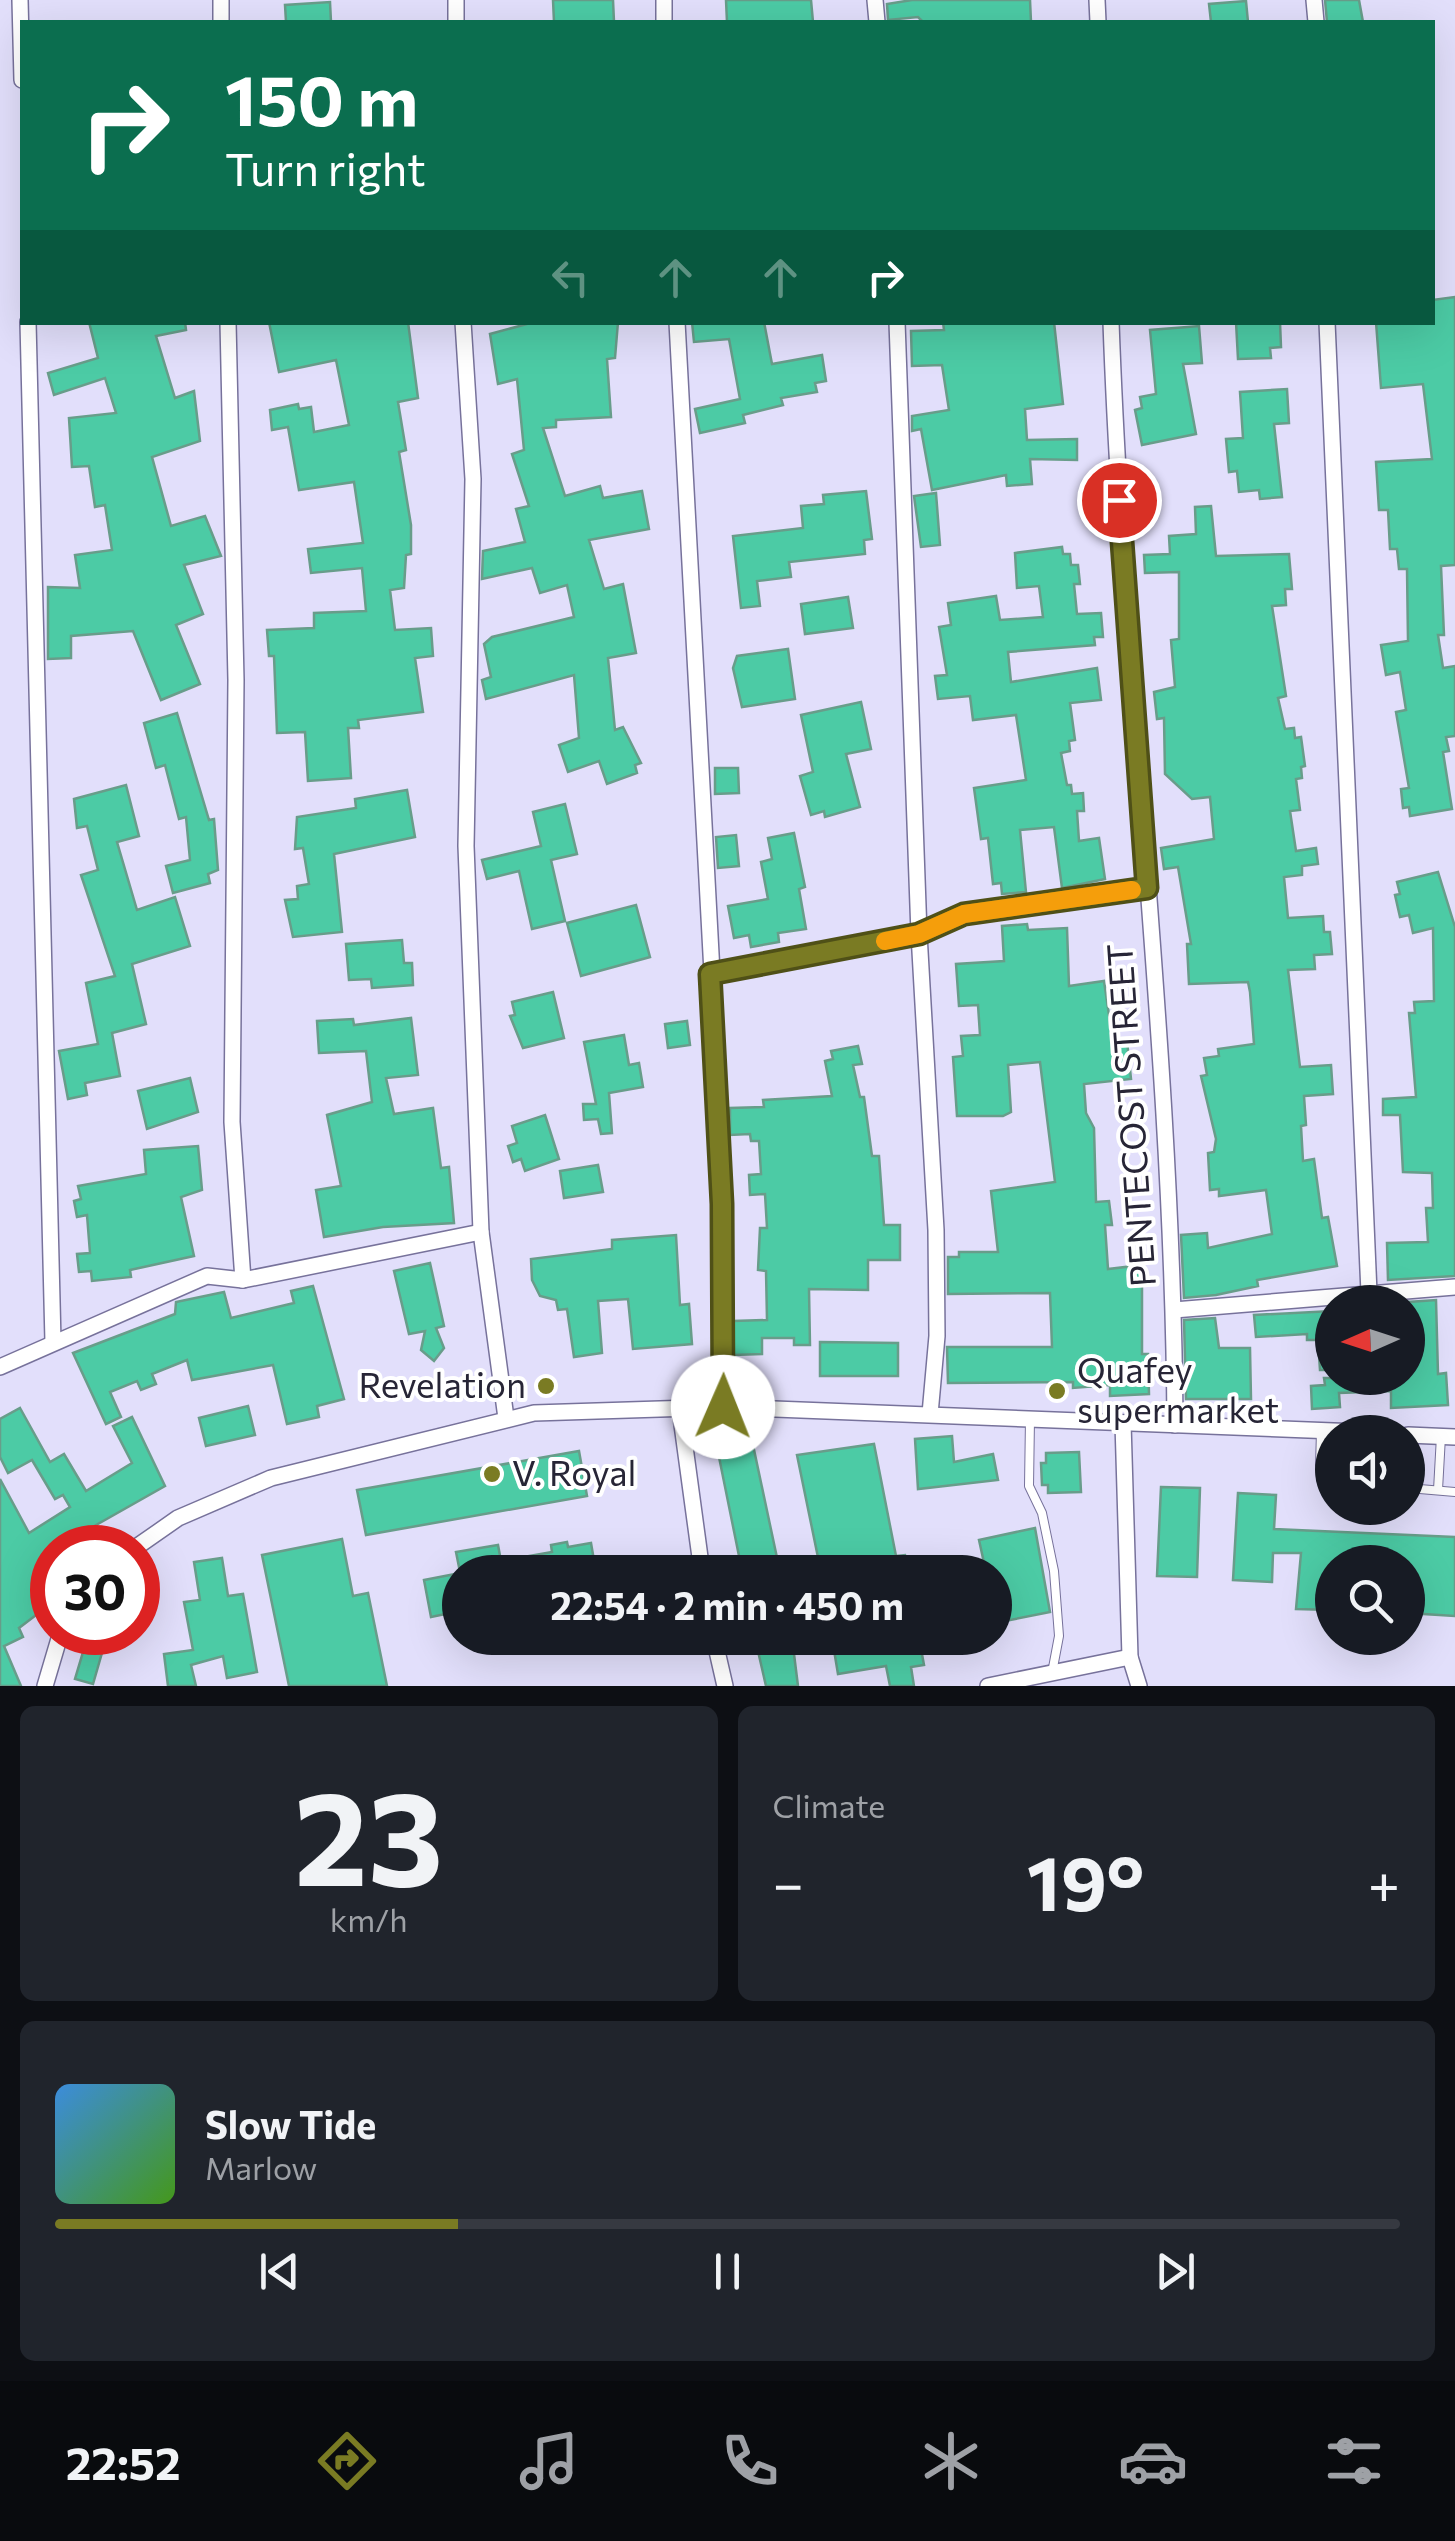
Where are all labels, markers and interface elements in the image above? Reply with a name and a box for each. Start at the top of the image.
text: 150 m [225,55,418,140]
icon: right [60,60,190,190]
text: Turn right [225,140,426,195]
icon: left [543,250,598,305]
icon: ahead [648,250,703,305]
icon: ahead [753,250,808,305]
icon: right [858,250,913,305]
pin [1077,458,1162,543]
icon: arrive [1092,473,1147,528]
street label: PENTECOST STREET [1096,942,1163,1288]
north arrow [1315,1285,1425,1395]
map controls [1315,1285,1425,1655]
place label: Quafey supermarket [1077,1347,1279,1430]
position arrow [671,1355,775,1459]
place label: Revelation [358,1362,526,1405]
marker: Revelation [535,1375,557,1397]
marker: Quafey supermarket [1046,1380,1068,1402]
button: sound [1315,1415,1425,1525]
place label: V. Royal [512,1450,636,1493]
marker: V. Royal [481,1463,503,1485]
speed limit sign: 30 [30,1525,160,1655]
button: search [1315,1545,1425,1655]
text: 22:54 · 2 min · 450 m [550,1581,904,1628]
text: 23 [294,1754,444,1913]
text: Climate [773,1785,885,1825]
text: 19° [1027,1835,1145,1926]
text: − [773,1848,804,1915]
text: + [1368,1848,1400,1915]
text: km/h [330,1899,408,1939]
text: Slow Tide [205,2100,376,2147]
text: Marlow [205,2147,317,2187]
icon: previous [252,2244,307,2299]
icon: pause [700,2244,755,2299]
icon: next [1148,2244,1203,2299]
icon: directions [312,2426,382,2496]
icon: music [514,2426,584,2496]
icon: phone [715,2426,785,2496]
icon: climate [916,2426,986,2496]
icon: car [1118,2426,1188,2496]
icon: filters [1319,2426,1389,2496]
text: 22:52 [66,2434,181,2489]

